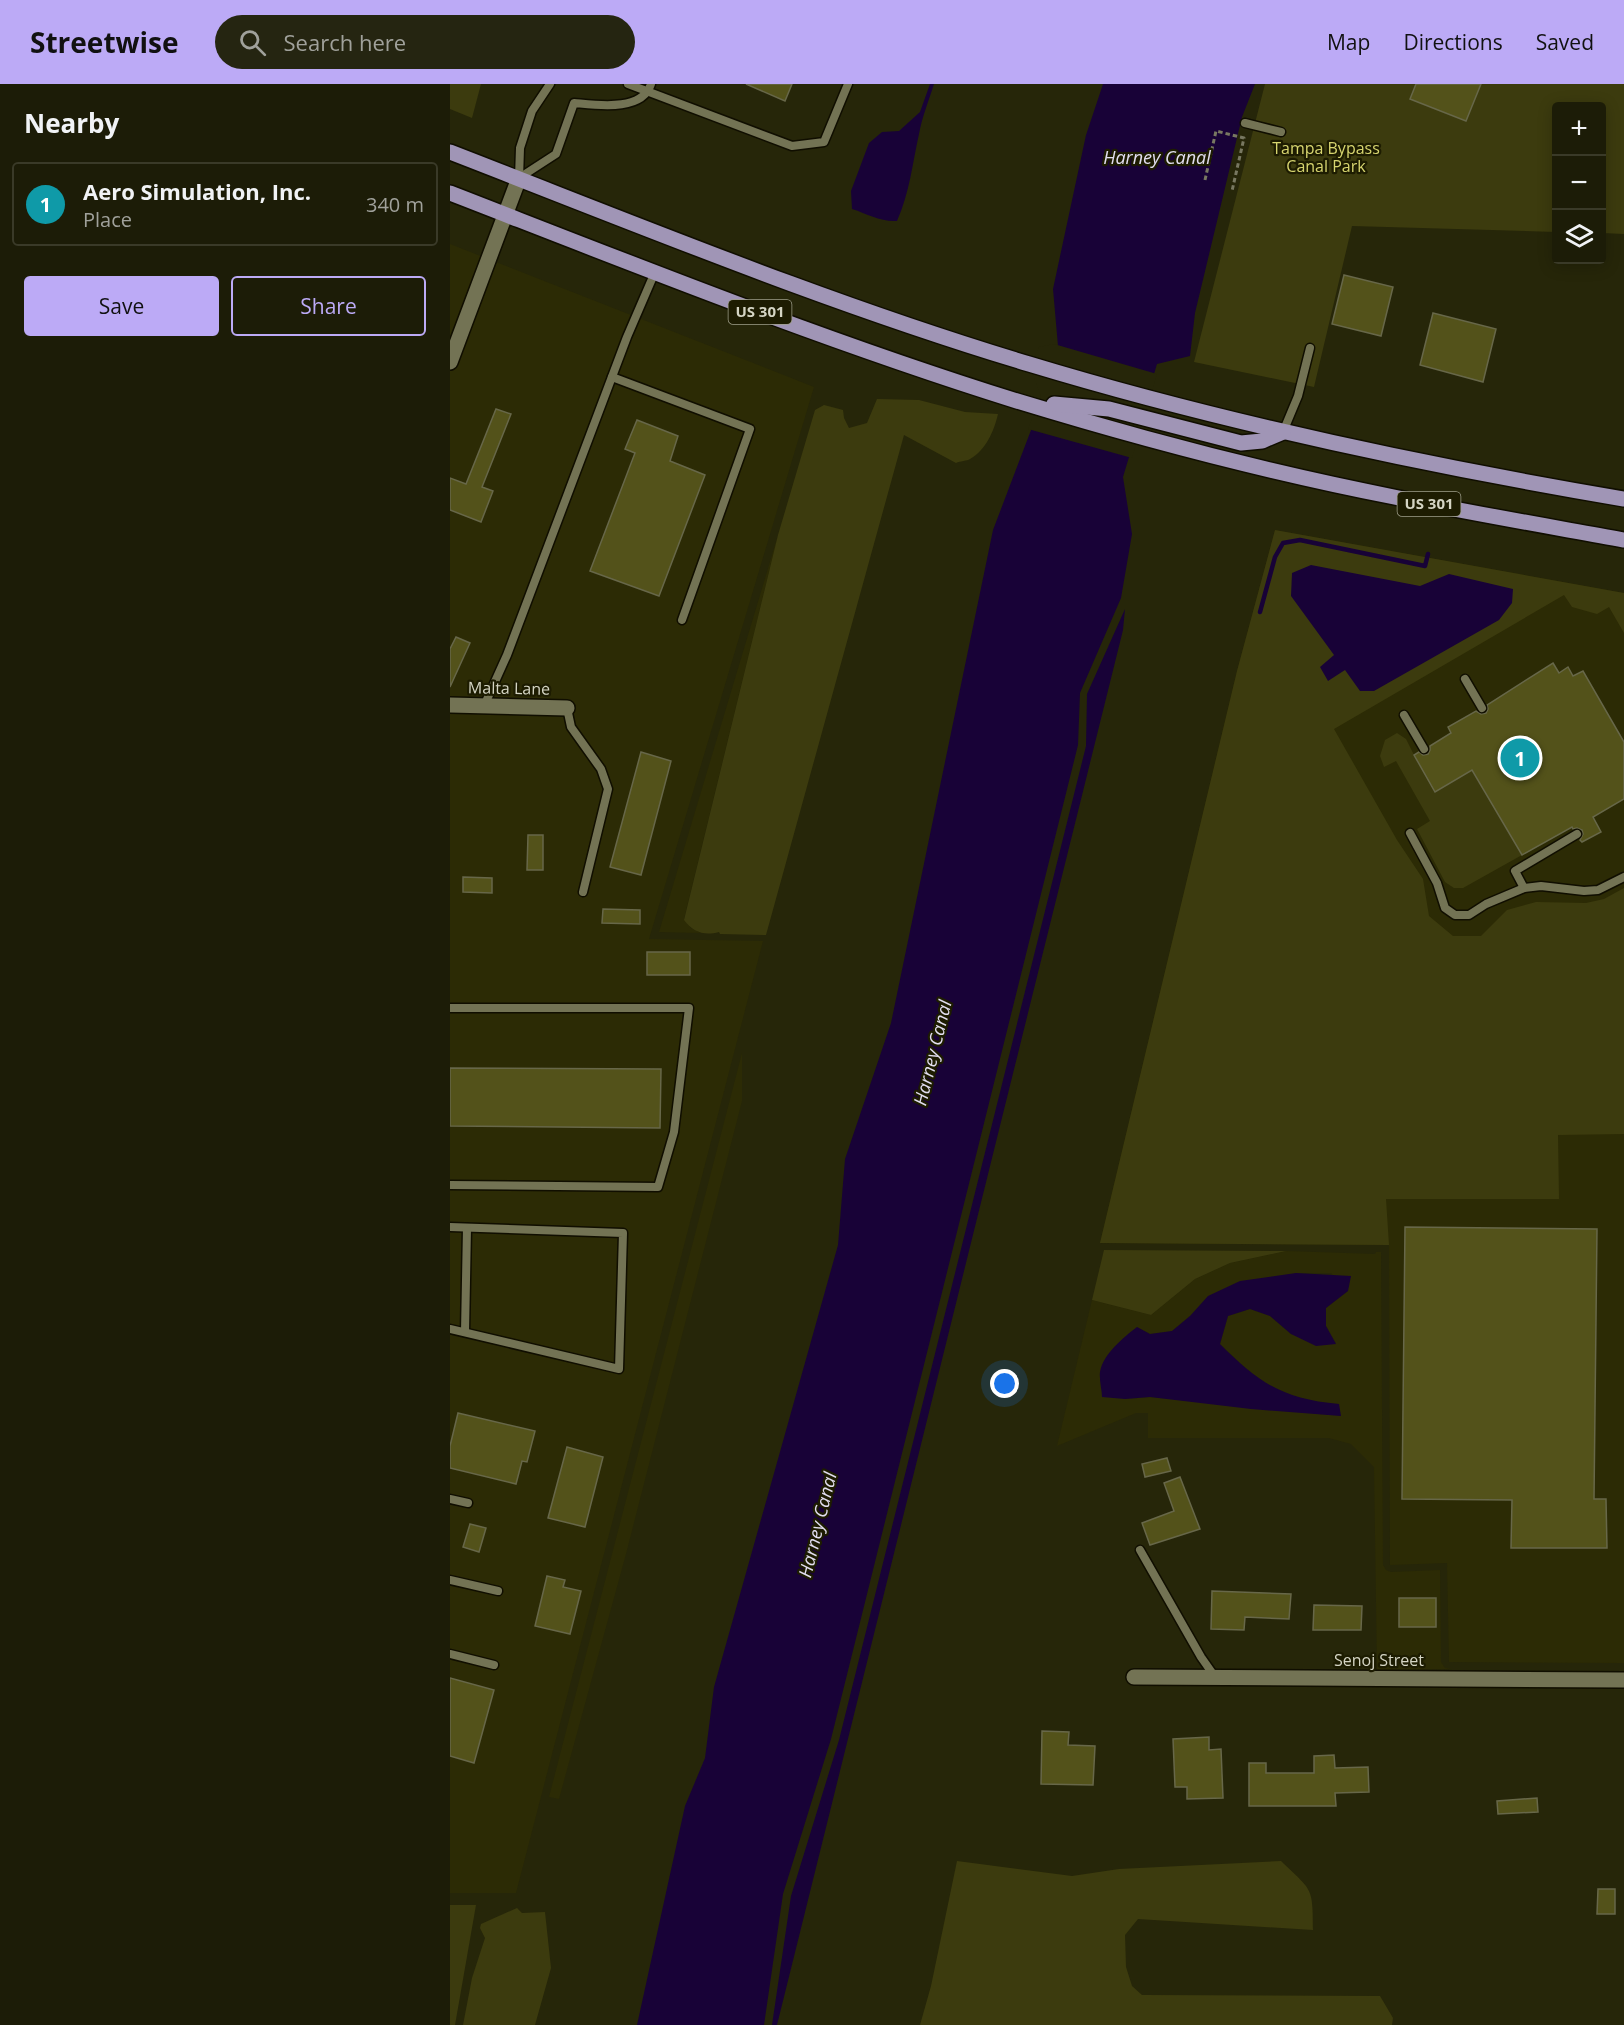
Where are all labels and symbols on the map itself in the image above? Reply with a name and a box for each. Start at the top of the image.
park label: Tampa Bypass Canal Park [1272,137,1380,177]
water label: Harney Canal [1103,145,1211,169]
road number: US 301 [728,300,792,324]
road number: US 301 [1398,492,1460,516]
street label: Malta Lane [468,676,550,700]
pin: 1 [1500,736,1540,780]
water label: Harney Canal [907,997,957,1108]
your location [990,1369,1019,1398]
water label: Harney Canal [792,1469,842,1580]
street label: Senoj Street [1334,1649,1424,1671]

